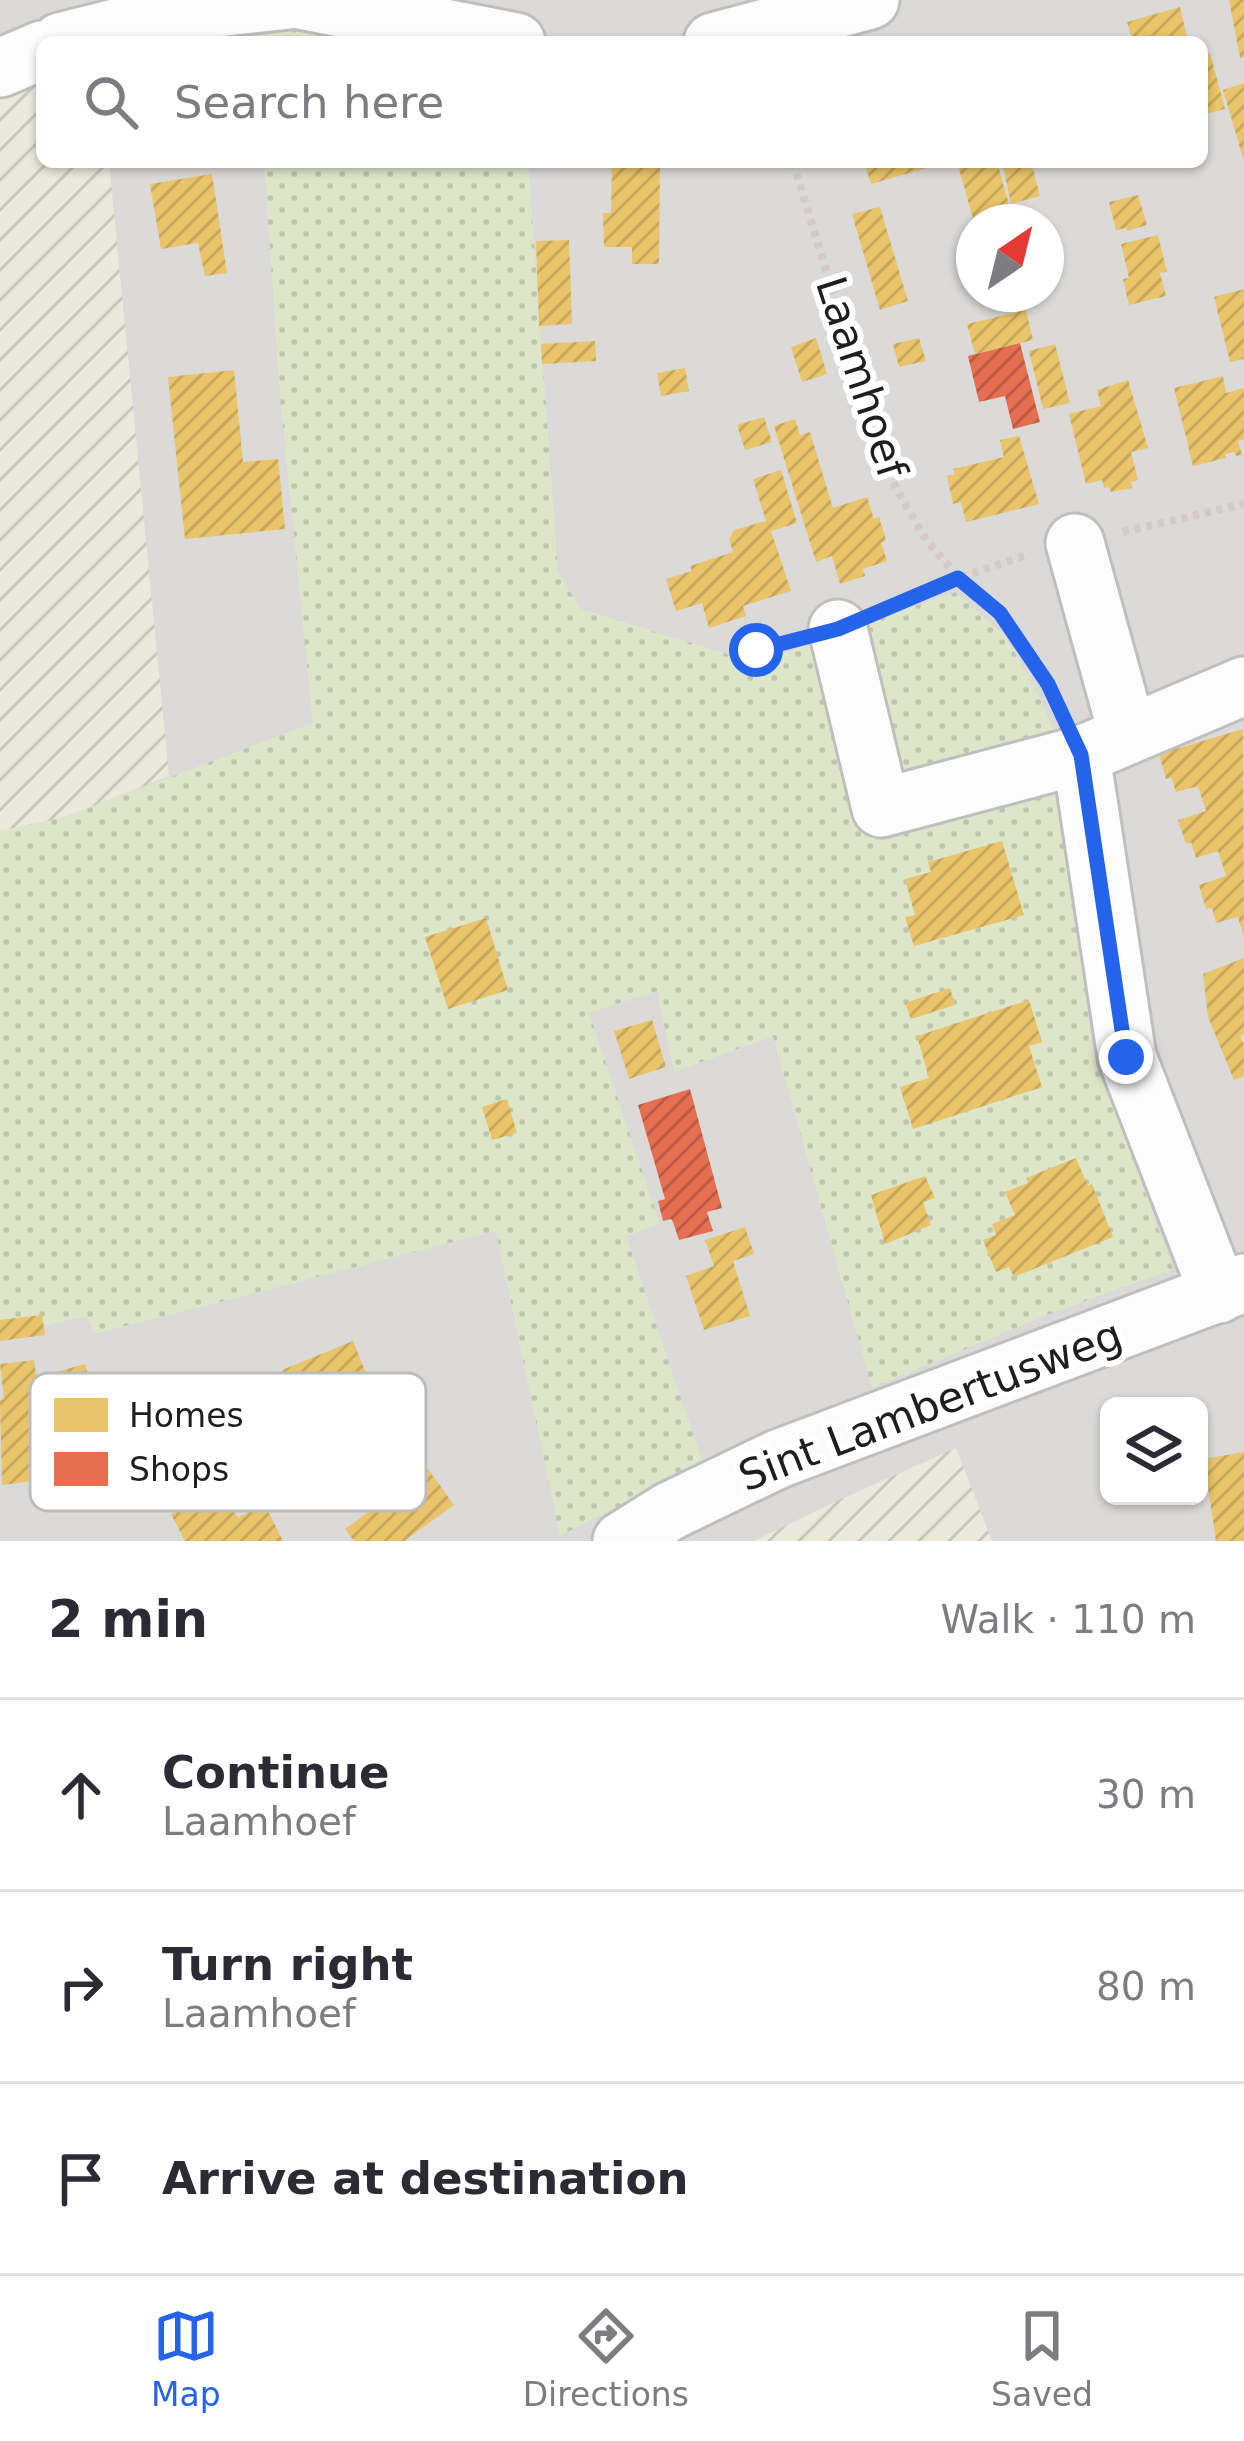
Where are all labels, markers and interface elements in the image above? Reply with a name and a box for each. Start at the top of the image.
search box [36,36,1208,168]
icon: search [78,69,144,135]
text: Search here [174,76,444,129]
north arrow [956,204,1064,312]
street label: Laamhoef [806,270,917,485]
route start [729,623,783,677]
route end [1099,1030,1153,1084]
street label: Sint Lambertusweg [732,1310,1129,1501]
legend [30,1373,426,1511]
text: Homes [129,1396,244,1435]
map controls [1100,1397,1208,1505]
button: layers [1100,1397,1208,1505]
text: Shops [129,1450,229,1489]
text: 2 min [48,1590,208,1649]
text: Walk · 110 m [941,1597,1196,1642]
text: Continue [162,1746,390,1799]
icon: ahead [48,1762,114,1828]
text: 30 m [1096,1772,1196,1817]
text: Laamhoef [162,1799,356,1844]
text: Turn right [162,1938,413,1991]
icon: right [48,1954,114,2020]
text: 80 m [1096,1964,1196,2009]
text: Laamhoef [162,1991,356,2036]
icon: arrive [48,2146,114,2212]
text: Arrive at destination [162,2152,688,2205]
tab: Map [151,2303,221,2414]
tab: Directions [523,2303,689,2414]
tab: Saved [991,2303,1093,2414]

